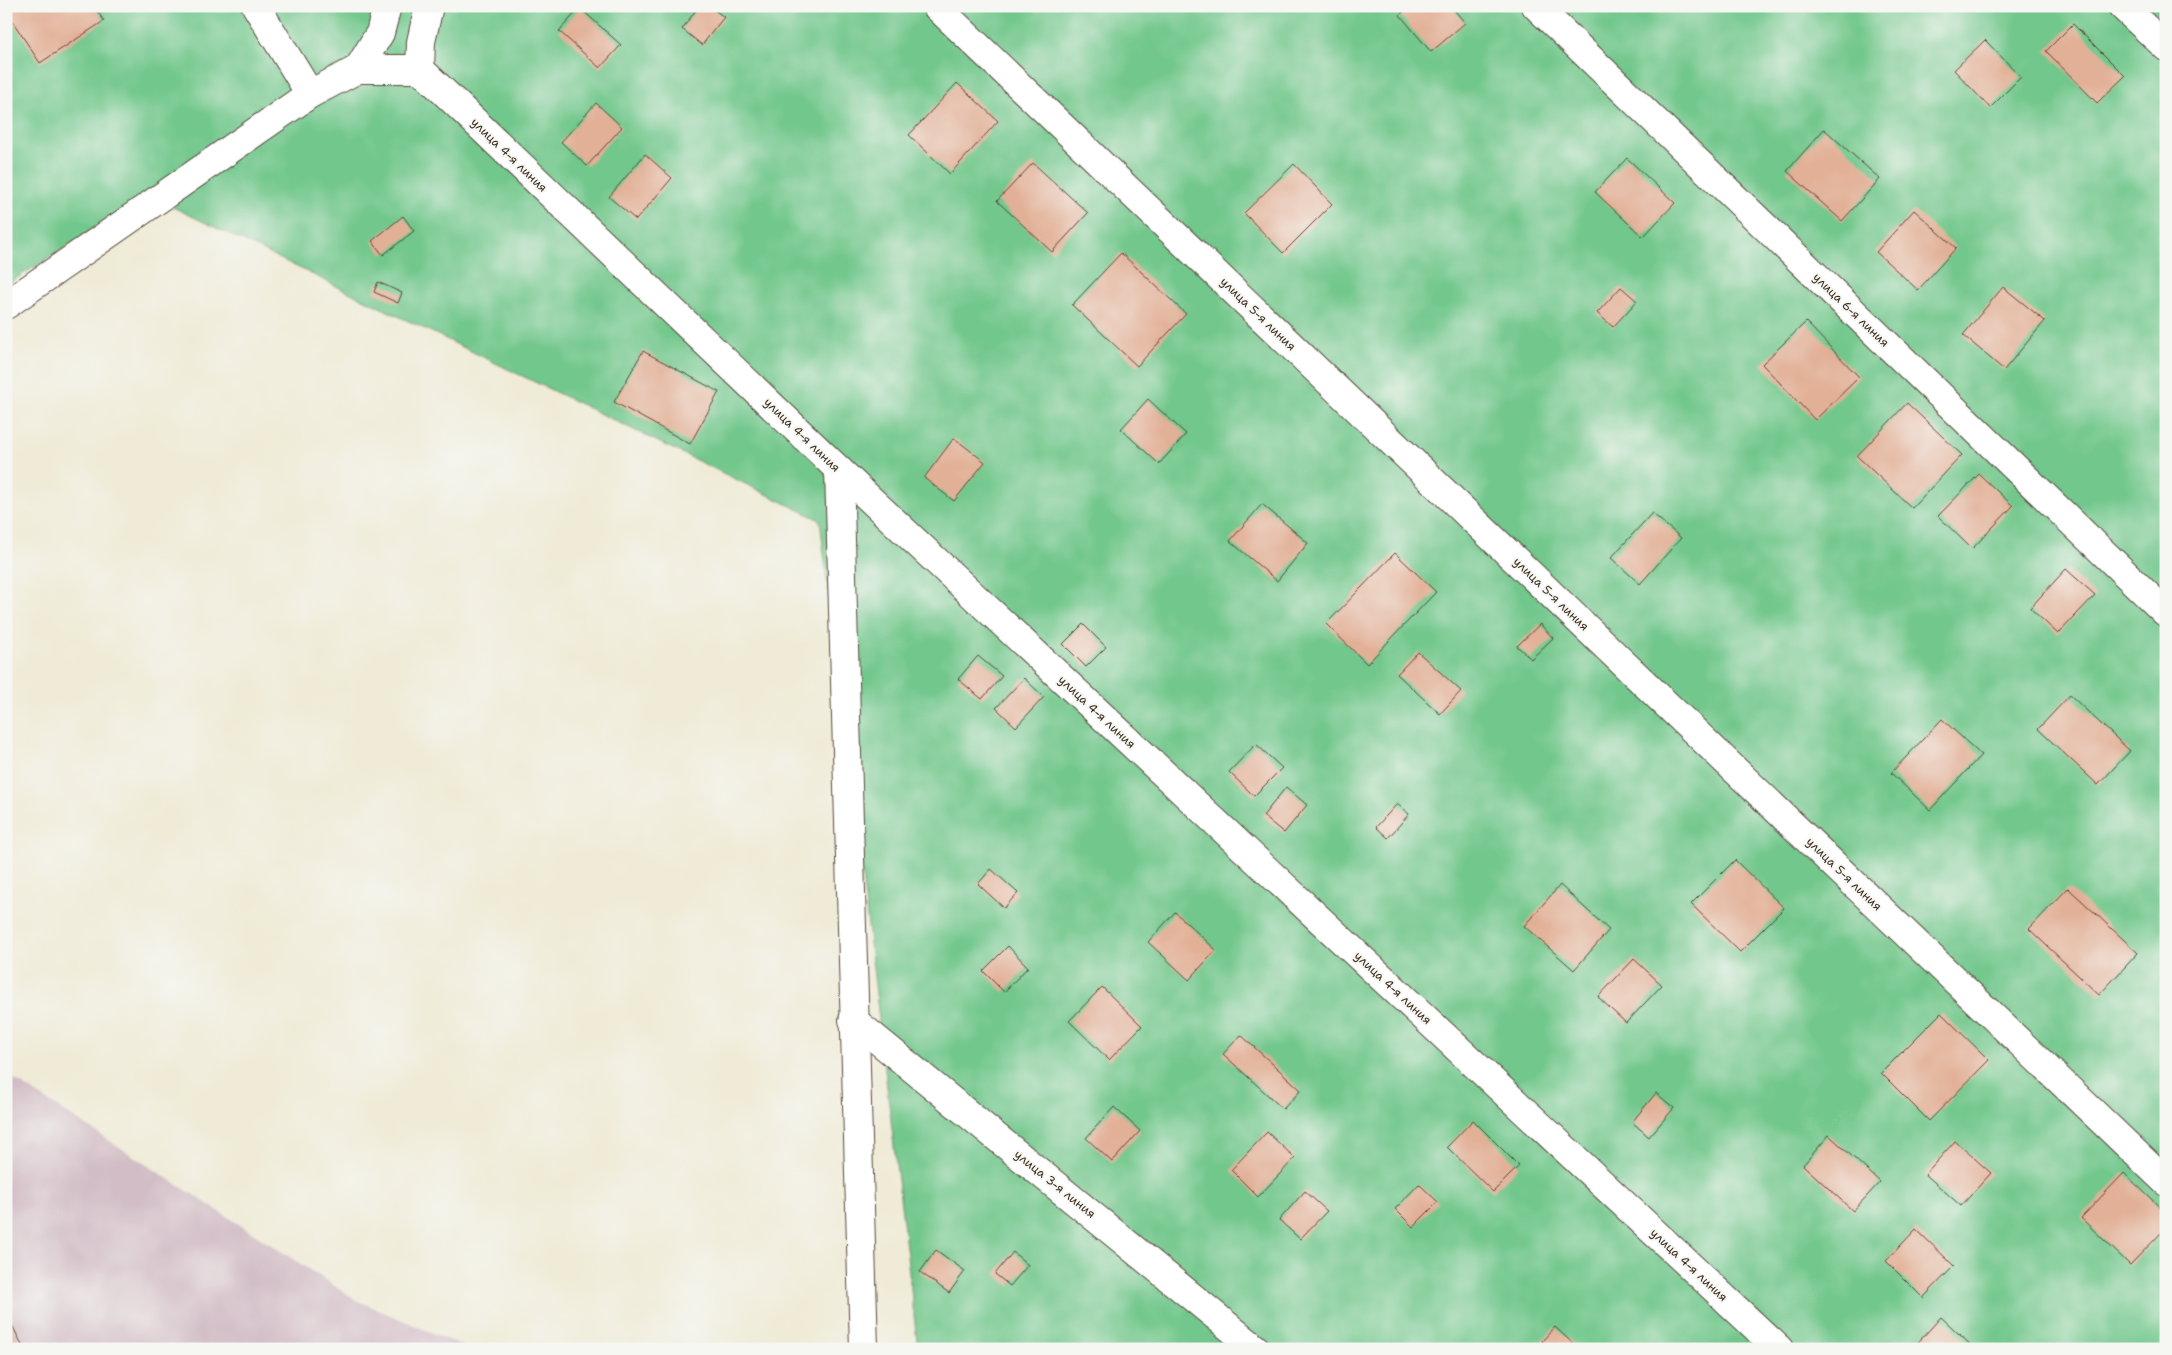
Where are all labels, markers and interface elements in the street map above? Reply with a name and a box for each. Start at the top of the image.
street label: улица 4-я линия [467,114,551,196]
street label: улица 6-я линия [1809,269,1893,351]
street label: улица 5-я линия [1217,274,1299,354]
street label: улица 4-я линия [760,394,844,476]
street label: улица 5-я линия [1510,554,1592,634]
street label: улица 4-я линия [1055,672,1139,752]
street label: улица 5-я линия [1803,834,1885,914]
street label: улица 4-я линия [1351,948,1435,1028]
street label: улица 3-я линия [1011,1146,1099,1222]
street label: улица 4-я линия [1647,1225,1731,1305]

